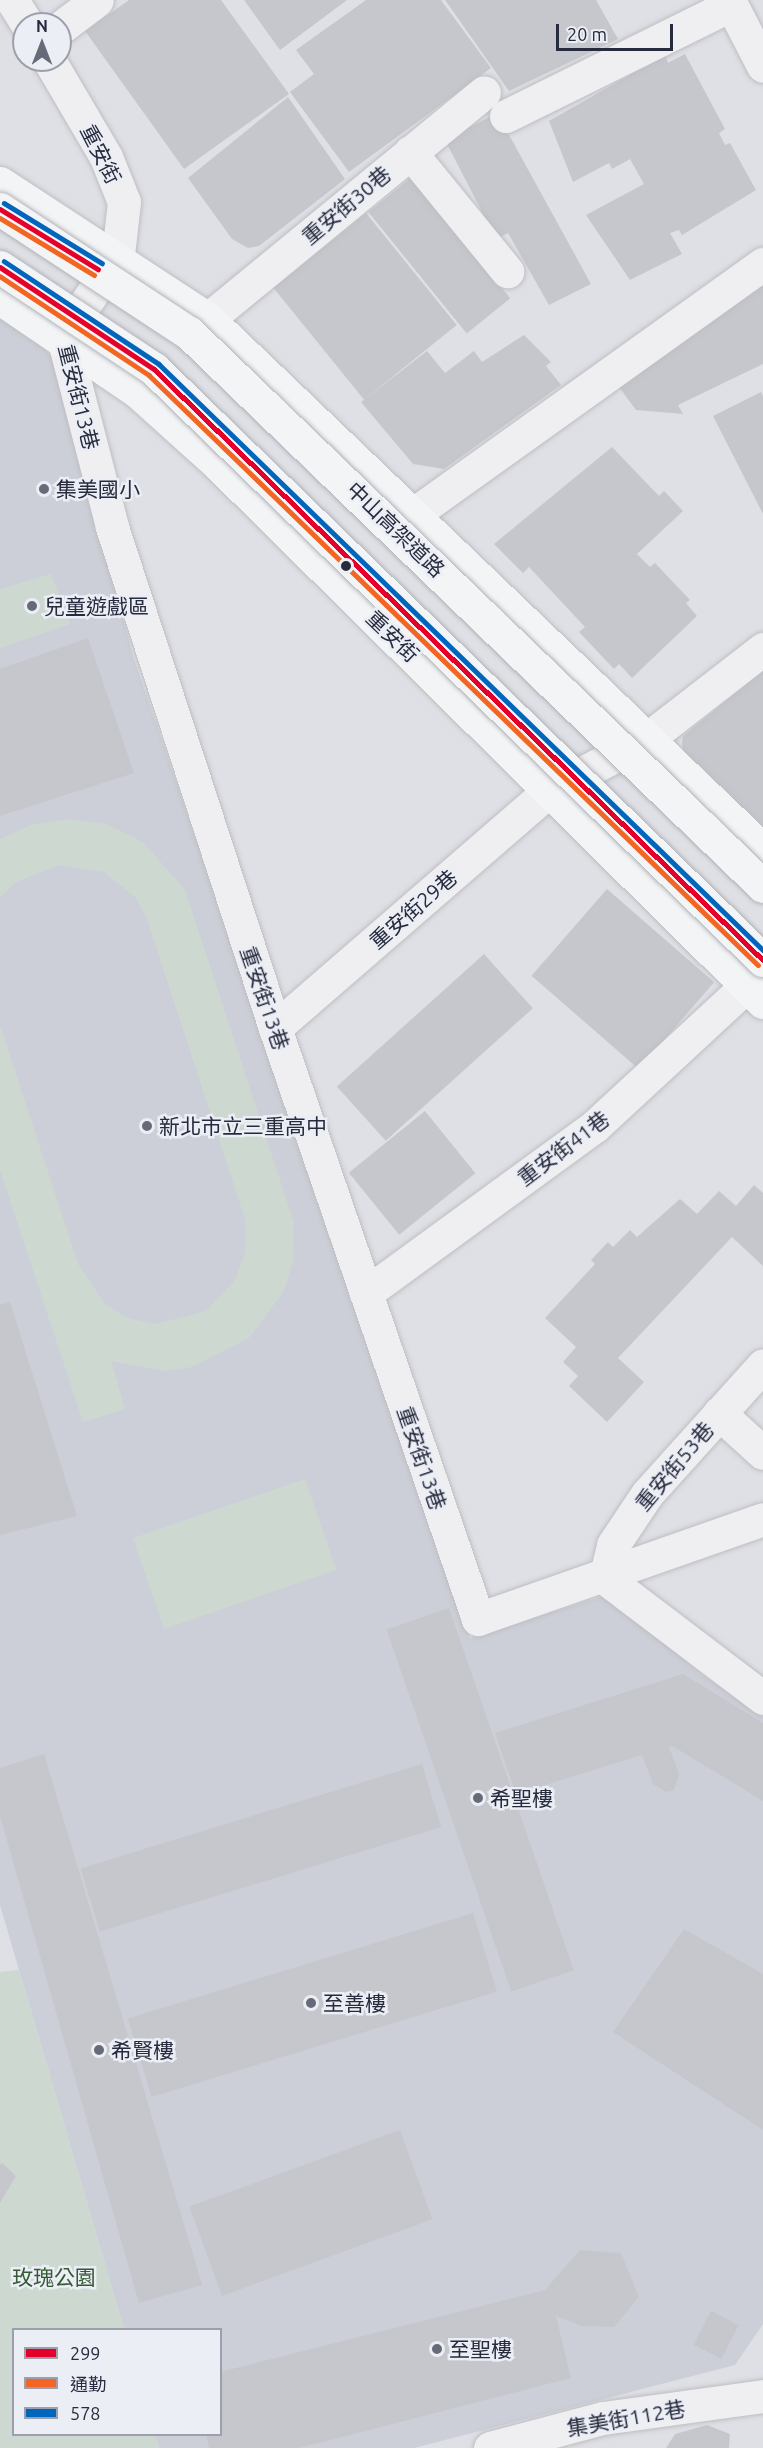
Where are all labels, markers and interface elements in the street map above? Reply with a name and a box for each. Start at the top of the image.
north arrow [12,12,72,72]
scale bar [559,12,676,50]
text: N [36,17,48,35]
text: 20 m [567,24,607,44]
street label: 重安街 [75,120,127,188]
street label: 重安街30巷 [297,161,395,249]
street label: 重安街13巷 [54,342,104,452]
place label: 集美國小 [56,476,140,502]
street label: 中山高架道路 [342,476,450,582]
marker: 集美國小 [37,482,51,496]
unlabelled marker [340,560,352,572]
place label: 兒童遊戲區 [44,593,149,619]
marker: 兒童遊戲區 [25,599,39,613]
street label: 重安街 [362,605,424,667]
street label: 重安街29巷 [364,864,462,954]
street label: 重安街13巷 [236,943,294,1053]
street label: 重安街41巷 [512,1106,614,1190]
place label: 新北市立三重高中 [159,1113,327,1139]
marker: 新北市立三重高中 [140,1119,154,1133]
street label: 重安街13巷 [393,1403,451,1513]
street label: 重安街53巷 [630,1417,718,1515]
place label: 希聖樓 [490,1785,553,1811]
marker: 希聖樓 [471,1791,485,1805]
place label: 至善樓 [323,1990,386,2016]
marker: 至善樓 [304,1996,318,2010]
place label: 希賢樓 [111,2037,174,2063]
marker: 希賢樓 [92,2043,106,2057]
park label: 玫瑰公園 [12,2264,96,2290]
legend [12,2328,222,2436]
place label: 至聖樓 [449,2336,512,2362]
marker: 至聖樓 [430,2342,444,2356]
text: 299 [70,2343,100,2363]
text: 通勤 [70,2374,106,2394]
street label: 集美街112巷 [565,2395,687,2441]
text: 578 [70,2403,100,2423]

